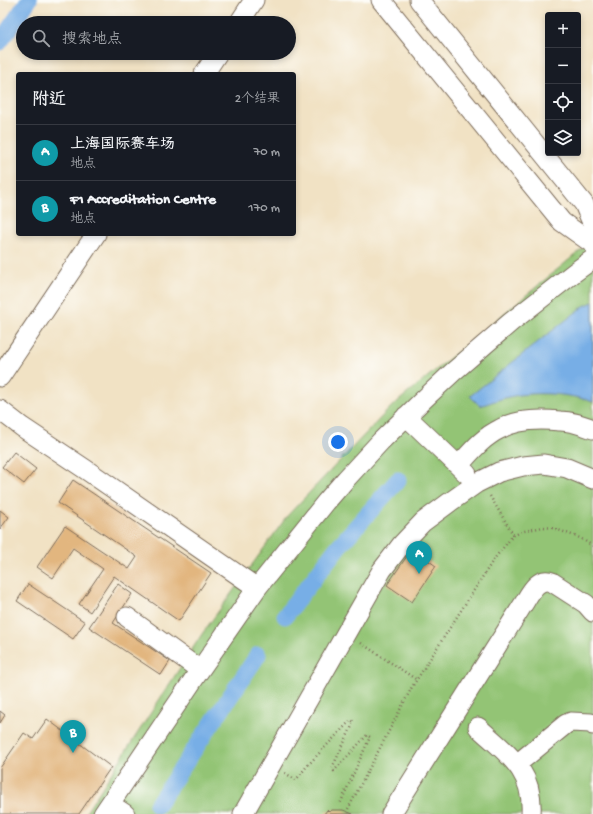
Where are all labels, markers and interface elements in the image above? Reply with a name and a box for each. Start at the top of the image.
map controls [545,12,581,156]
button: + [545,12,581,48]
search box [16,16,296,60]
icon: search [30,27,52,49]
text: 搜索地点 [62,31,122,49]
button: − [545,48,581,84]
button: locate [545,84,581,120]
text: 附近 [32,91,66,111]
text: 2个结果 [235,92,280,107]
button: layers [545,120,581,156]
text: 上海国际赛车场 [70,136,175,154]
text: A [41,145,49,160]
text: 70 m [254,145,280,160]
text: 地点 [70,157,96,172]
text: F1 Accreditation Centre [70,191,216,209]
text: B [42,201,48,216]
text: 170 m [248,201,280,216]
text: 地点 [70,212,96,227]
your location [328,432,348,452]
pin: A [406,541,432,574]
pin: B [60,720,86,753]

